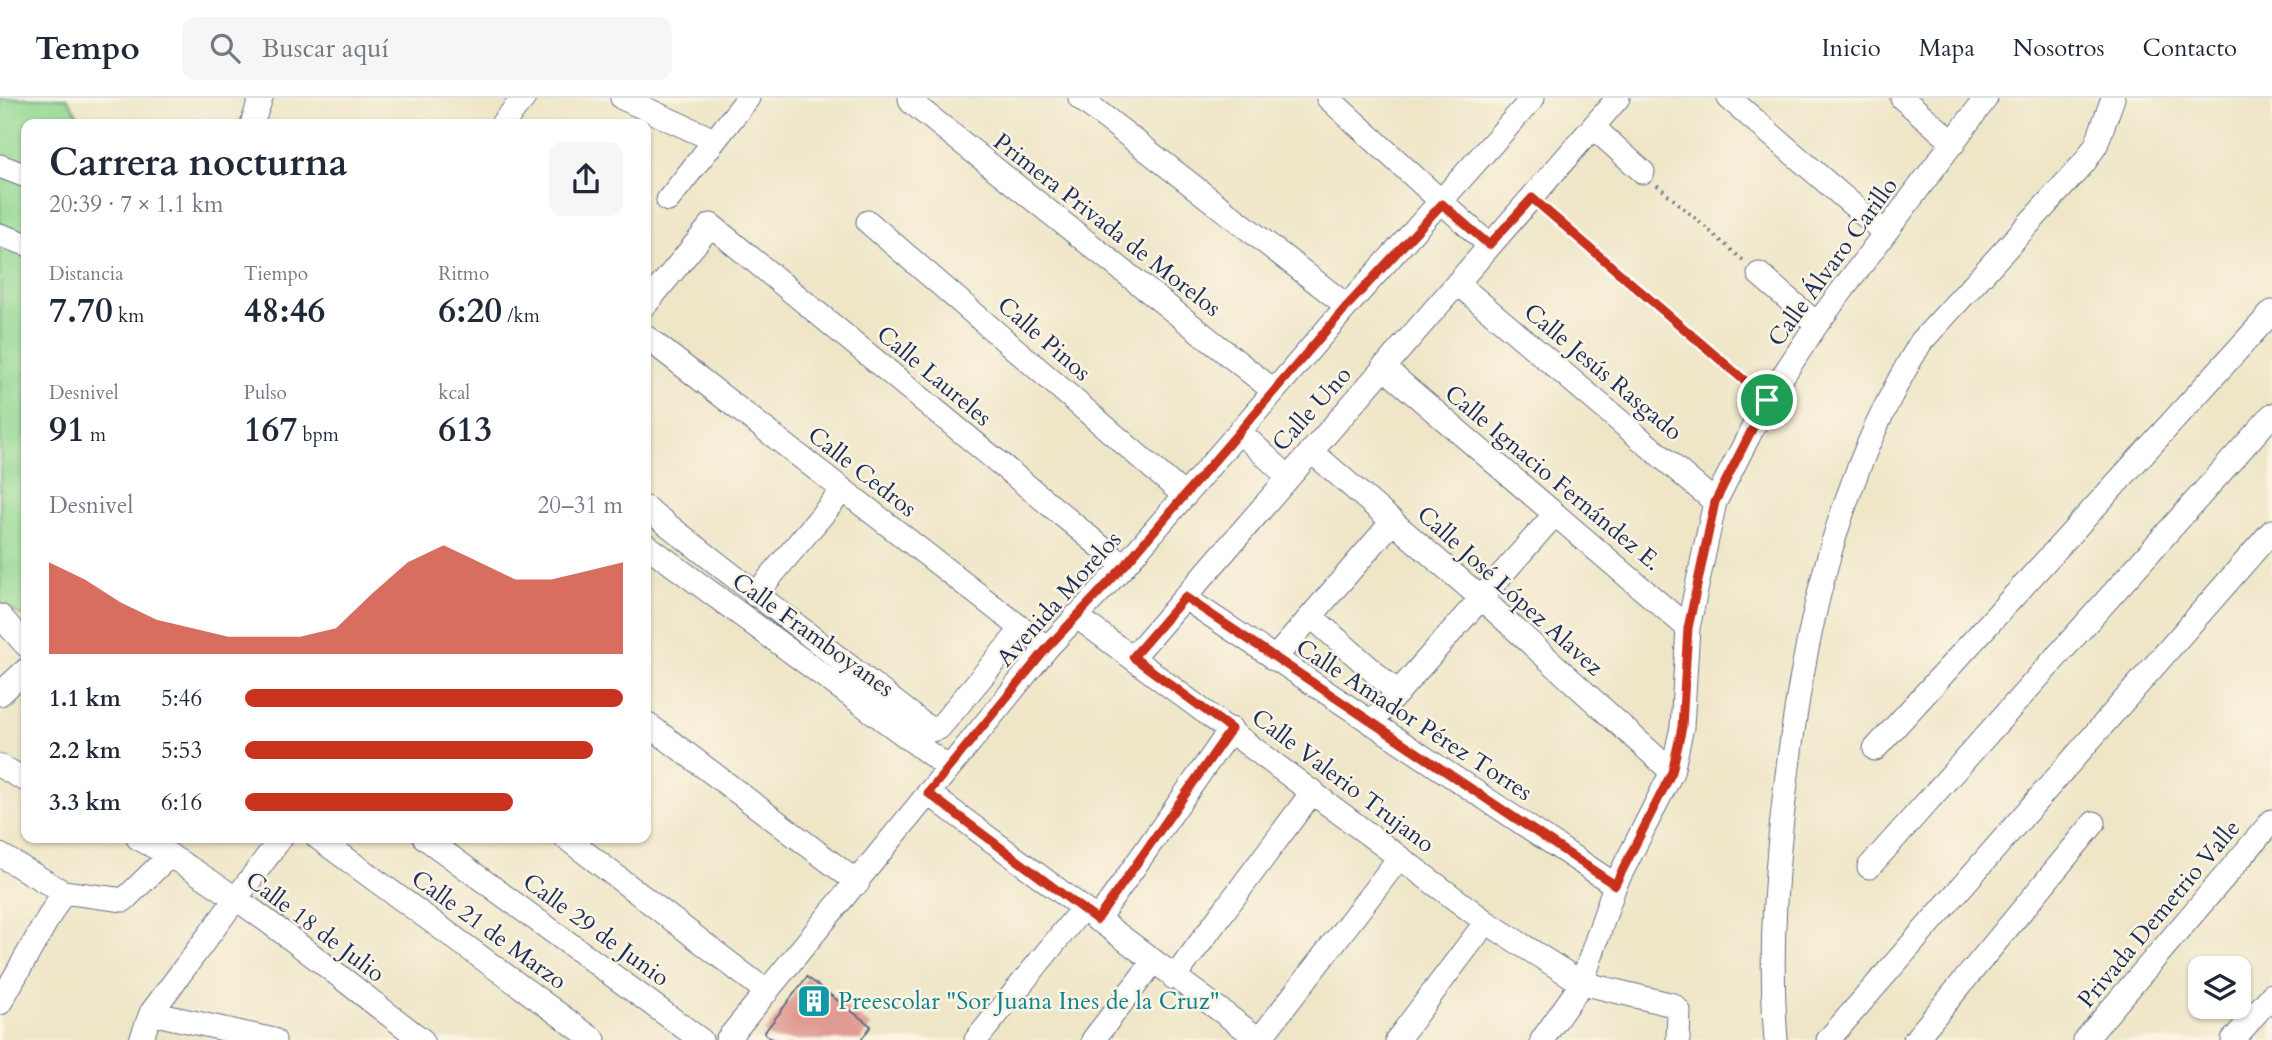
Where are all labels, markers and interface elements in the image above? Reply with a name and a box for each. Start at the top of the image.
search box [182,17,672,80]
text: Tempo [35,26,140,71]
icon: search [206,29,244,67]
text: Buscar aquí [262,31,389,66]
text: Inicio [1821,32,1881,65]
text: Mapa [1919,32,1975,65]
text: Nosotros [2013,32,2105,65]
text: Contacto [2143,32,2237,65]
street label: Primera Privada de Morelos [986,126,1228,324]
text: Carrera nocturna [49,137,348,189]
button: share [549,142,623,216]
street label: Calle Álvaro Carillo [1760,171,1906,353]
text: 20:39 · 7 × 1.1 km [49,189,223,220]
text: Distancia [49,261,123,287]
text: Tiempo [244,261,308,287]
text: Ritmo [438,261,489,287]
text: 7.70 [49,287,113,335]
text: 48:46 [244,287,326,335]
text: 6:20 [438,287,502,335]
street label: Calle Pinos [990,289,1098,389]
street label: Calle Jesús Rasgado [1517,296,1689,448]
text: km [113,303,144,329]
text: /km [502,303,540,329]
street label: Calle Laureles [869,318,999,434]
street label: Calle Uno [1265,359,1359,459]
pin [1737,370,1797,430]
street label: Calle Ignacio Fernández E. [1438,377,1668,579]
text: Desnivel [49,380,119,406]
text: Pulso [244,380,287,406]
text: kcal [438,380,470,406]
icon: arrive [1748,381,1786,419]
text: 91 [49,406,85,454]
text: 167 [244,406,297,454]
text: 613 [438,406,492,454]
street label: Calle Cedros [801,419,923,525]
text: m [85,422,106,448]
text: bpm [297,422,339,448]
text: Desnivel [49,490,133,521]
text: 20–31 m [538,490,623,521]
street label: Calle José López Alavez [1410,498,1611,684]
street label: Avenida Morelos [989,524,1129,674]
street label: Calle Framboyanes [725,565,901,705]
street label: Calle Amador Pérez Torres [1289,631,1539,809]
text: 1.1 km [49,683,121,714]
text: 5:46 [161,683,202,714]
street label: Calle Valerio Trujano [1245,701,1441,861]
text: 2.2 km [49,735,121,766]
text: 5:53 [161,735,202,766]
text: 3.3 km [49,787,121,818]
text: 6:16 [161,787,202,818]
street label: Privada Demetrio Valle [2070,813,2248,1015]
street label: Calle 21 de Marzo [405,862,573,998]
street label: Calle 18 de Julio [239,864,391,990]
street label: Calle 29 de Junio [516,865,676,995]
map controls [2188,956,2251,1019]
button: layers [2188,956,2251,1019]
building icon: Preescolar "Sor Juana Ines de la Cruz" [795,982,833,1020]
place label: Preescolar "Sor Juana Ines de la Cruz" [838,985,1219,1018]

